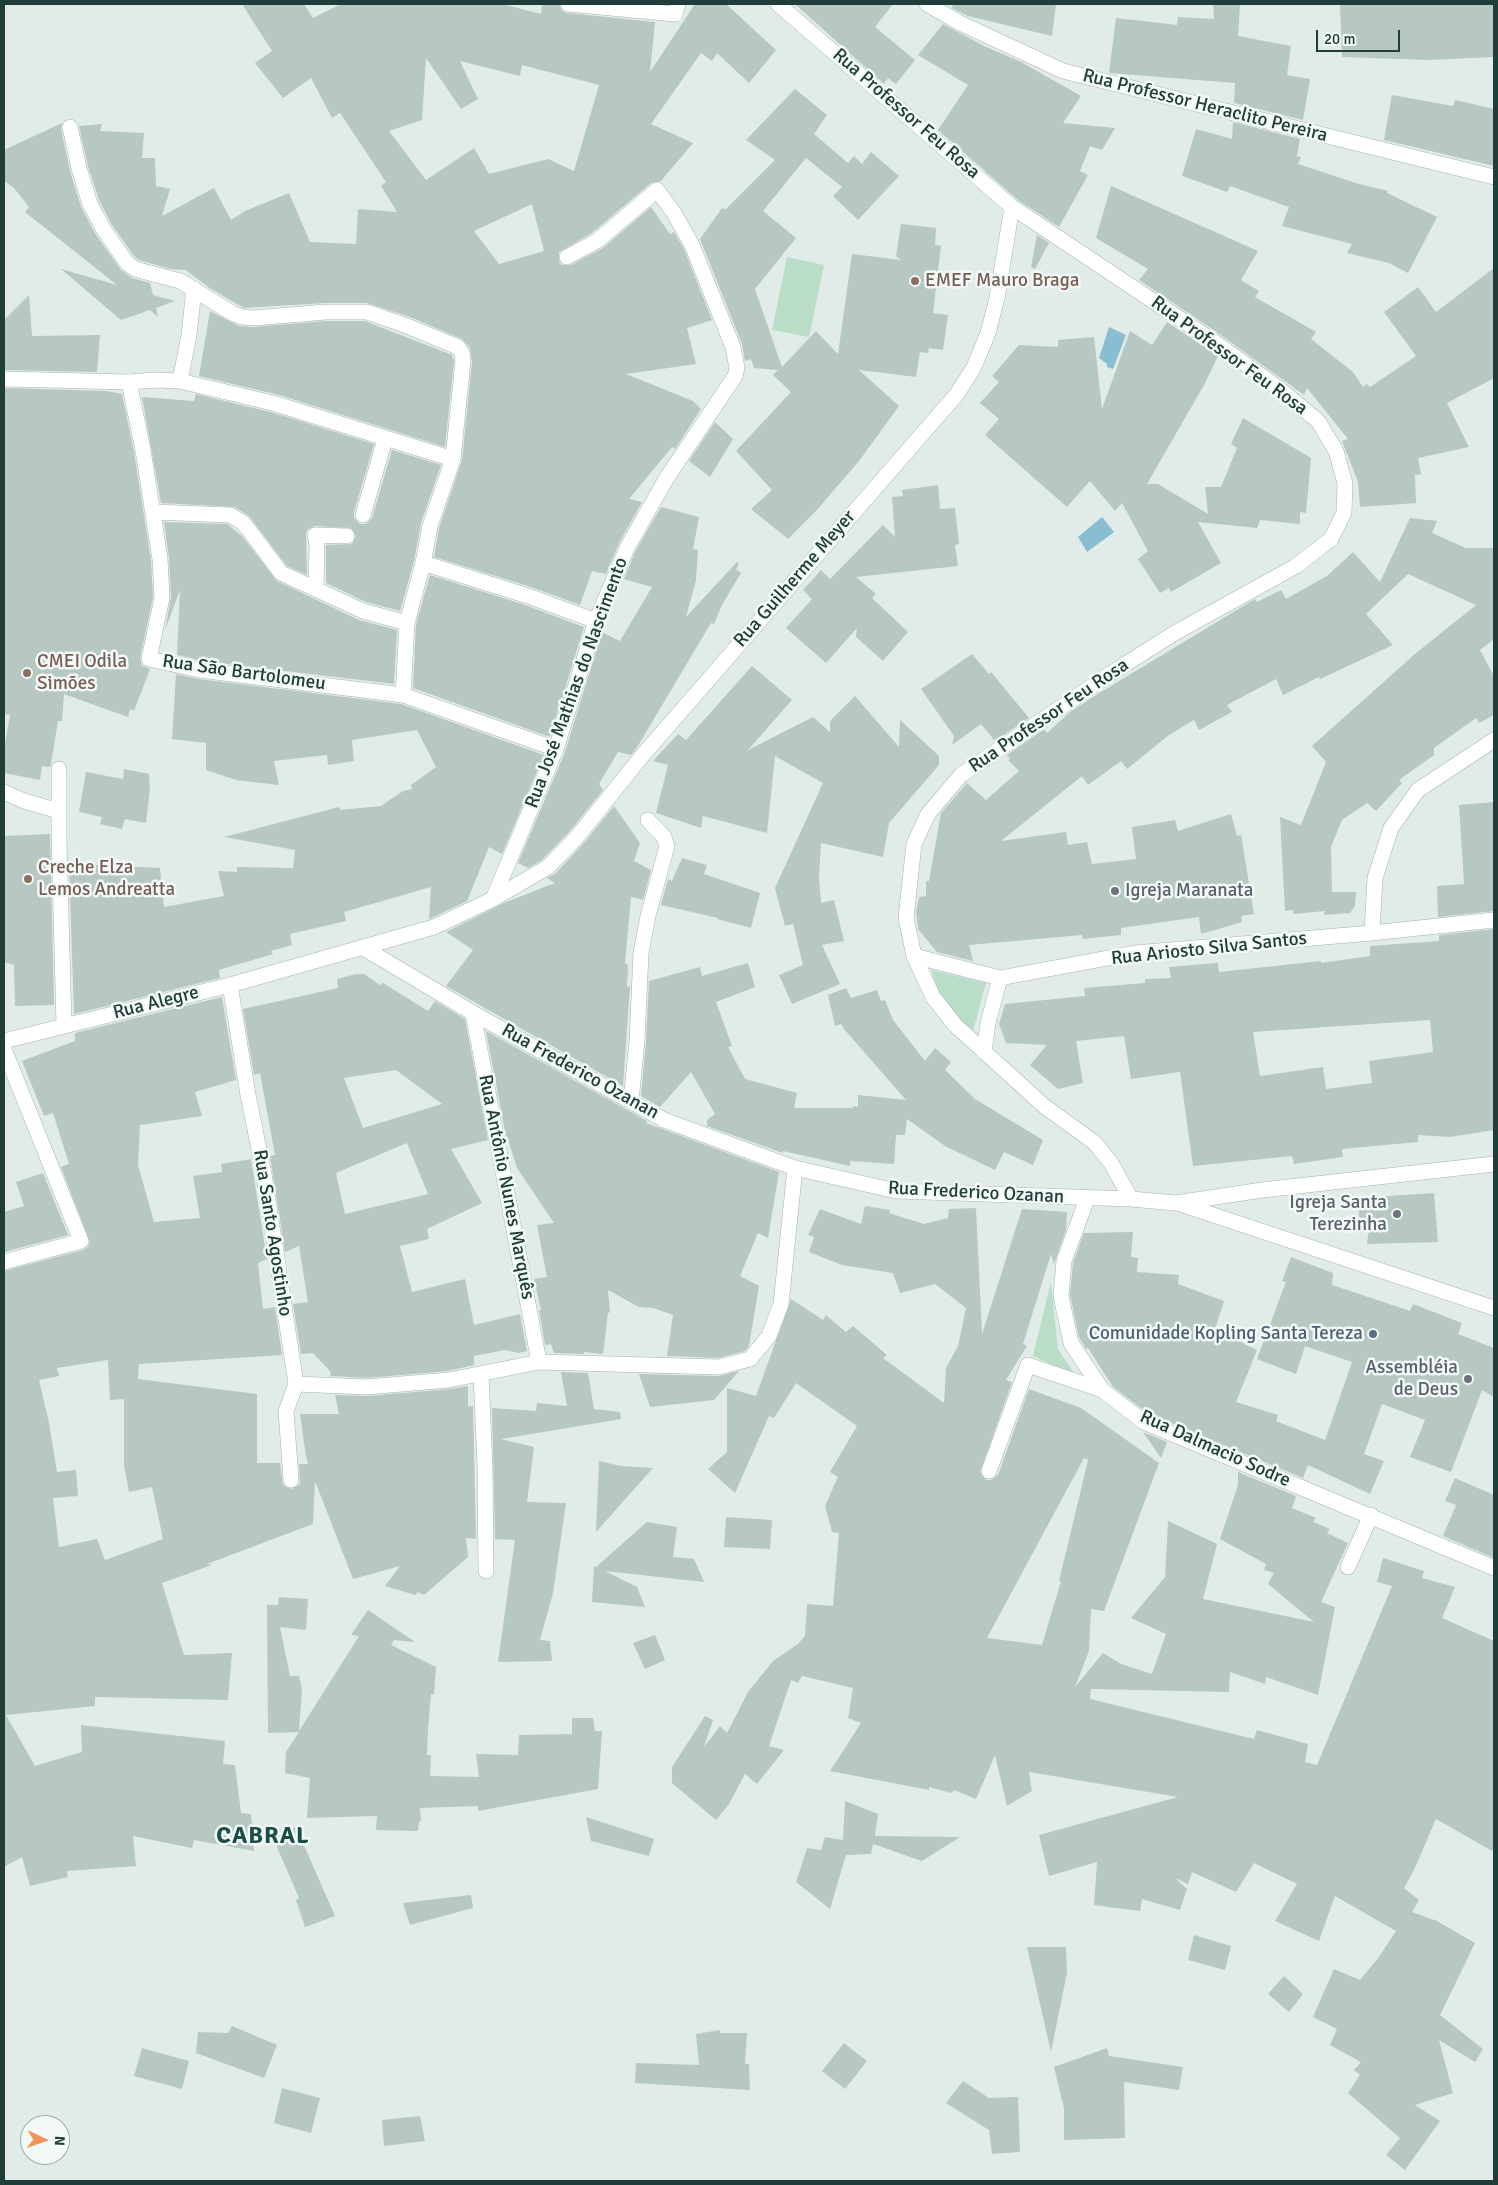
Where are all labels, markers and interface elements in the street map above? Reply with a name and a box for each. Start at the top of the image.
scale bar [1318,20,1402,52]
text: 20 m [1324,30,1355,48]
street label: Rua Professor Feu Rosa [828,44,984,184]
street label: Rua Professor Heraclito Pereira [1080,64,1330,148]
place label: EMEF Mauro Braga [925,270,1079,292]
marker: EMEF Mauro Braga [909,275,921,287]
street label: Rua Professor Feu Rosa [1146,292,1312,420]
street label: Rua Guilherme Meyer [729,506,861,652]
street label: Rua José Mathias do Nascimento [521,554,633,812]
street label: Rua São Bartolomeu [161,650,327,696]
place label: CMEI Odila Simões [37,651,127,695]
street label: Rua Professor Feu Rosa [965,654,1133,778]
marker: CMEI Odila Simões [21,667,33,679]
place label: Creche Elza Lemos Andreatta [38,857,175,901]
marker: Creche Elza Lemos Andreatta [22,873,34,885]
place label: Igreja Maranata [1125,880,1253,902]
marker: Igreja Maranata [1109,885,1121,897]
street label: Rua Ariosto Silva Santos [1110,927,1308,971]
street label: Rua Alegre [111,981,201,1025]
street label: Rua Frederico Ozanan [497,1019,663,1125]
street label: Rua Antônio Nunes Marquês [473,1073,539,1301]
street label: Rua Santo Agostinho [248,1148,296,1318]
street label: Rua Frederico Ozanan [887,1177,1065,1209]
place label: Igreja Santa Terezinha [1289,1192,1387,1236]
marker: Igreja Santa Terezinha [1391,1208,1403,1220]
place label: Comunidade Kopling Santa Tereza [1089,1323,1363,1345]
marker: Comunidade Kopling Santa Tereza [1367,1328,1379,1340]
place label: Assembléia de Deus [1365,1357,1458,1401]
marker: Assembléia de Deus [1462,1373,1474,1385]
street label: Rua Dalmacio Sodre [1136,1406,1294,1492]
district label: CABRAL [216,1823,310,1851]
north arrow [20,2115,70,2165]
text: N [51,2135,68,2146]

